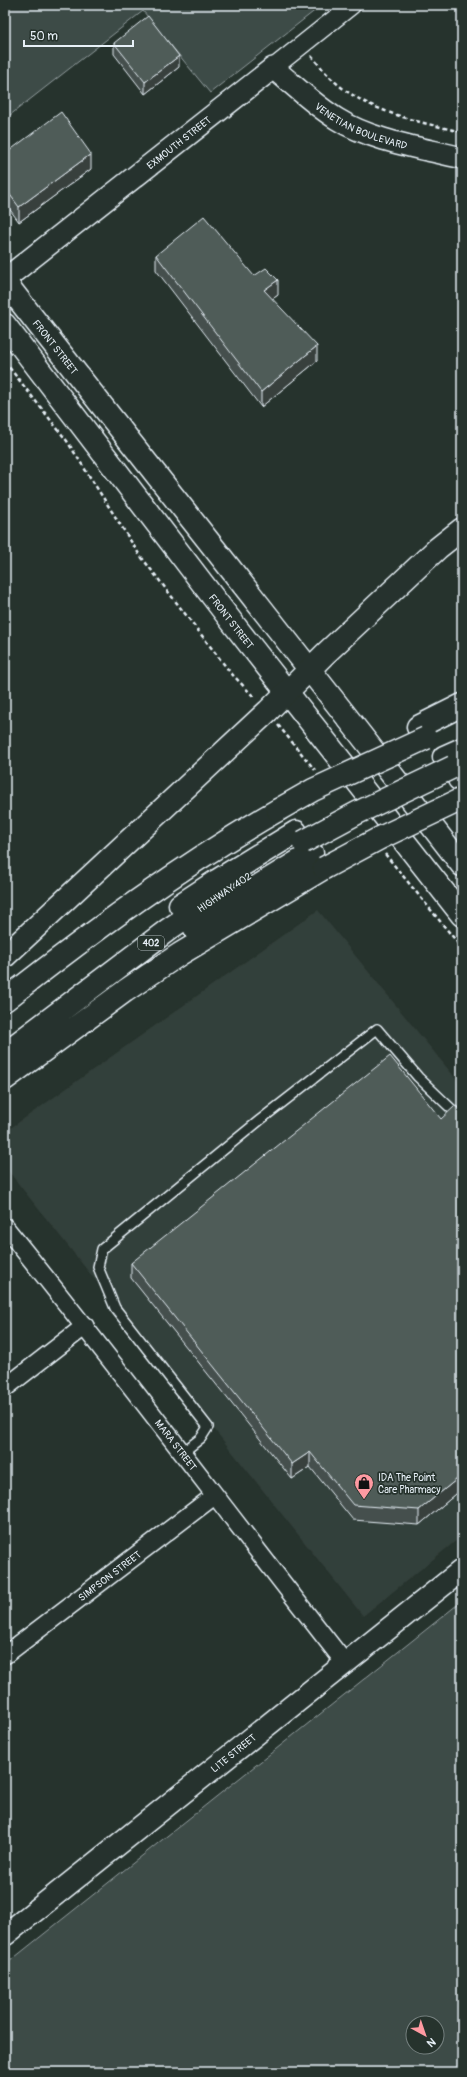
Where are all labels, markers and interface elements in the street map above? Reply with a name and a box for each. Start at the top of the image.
scale bar [24,22,133,48]
text: 50 m [30,29,58,44]
street label: VENETIAN BOULEVARD [312,101,408,152]
street label: EXMOUTH STREET [145,114,214,172]
street label: FRONT STREET [30,318,80,377]
street label: FRONT STREET [206,592,256,652]
street label: HIGHWAY 402 [195,870,254,915]
road number: 402 [138,936,164,950]
street label: MARA STREET [152,1417,199,1474]
shop icon: IDA The Point Care Pharmacy [353,1472,375,1500]
place label: IDA The Point Care Pharmacy [378,1472,441,1496]
street label: SIMPSON STREET [76,1549,144,1604]
street label: LITE STREET [209,1732,259,1775]
north arrow [405,2015,445,2055]
text: N [424,2035,438,2050]

